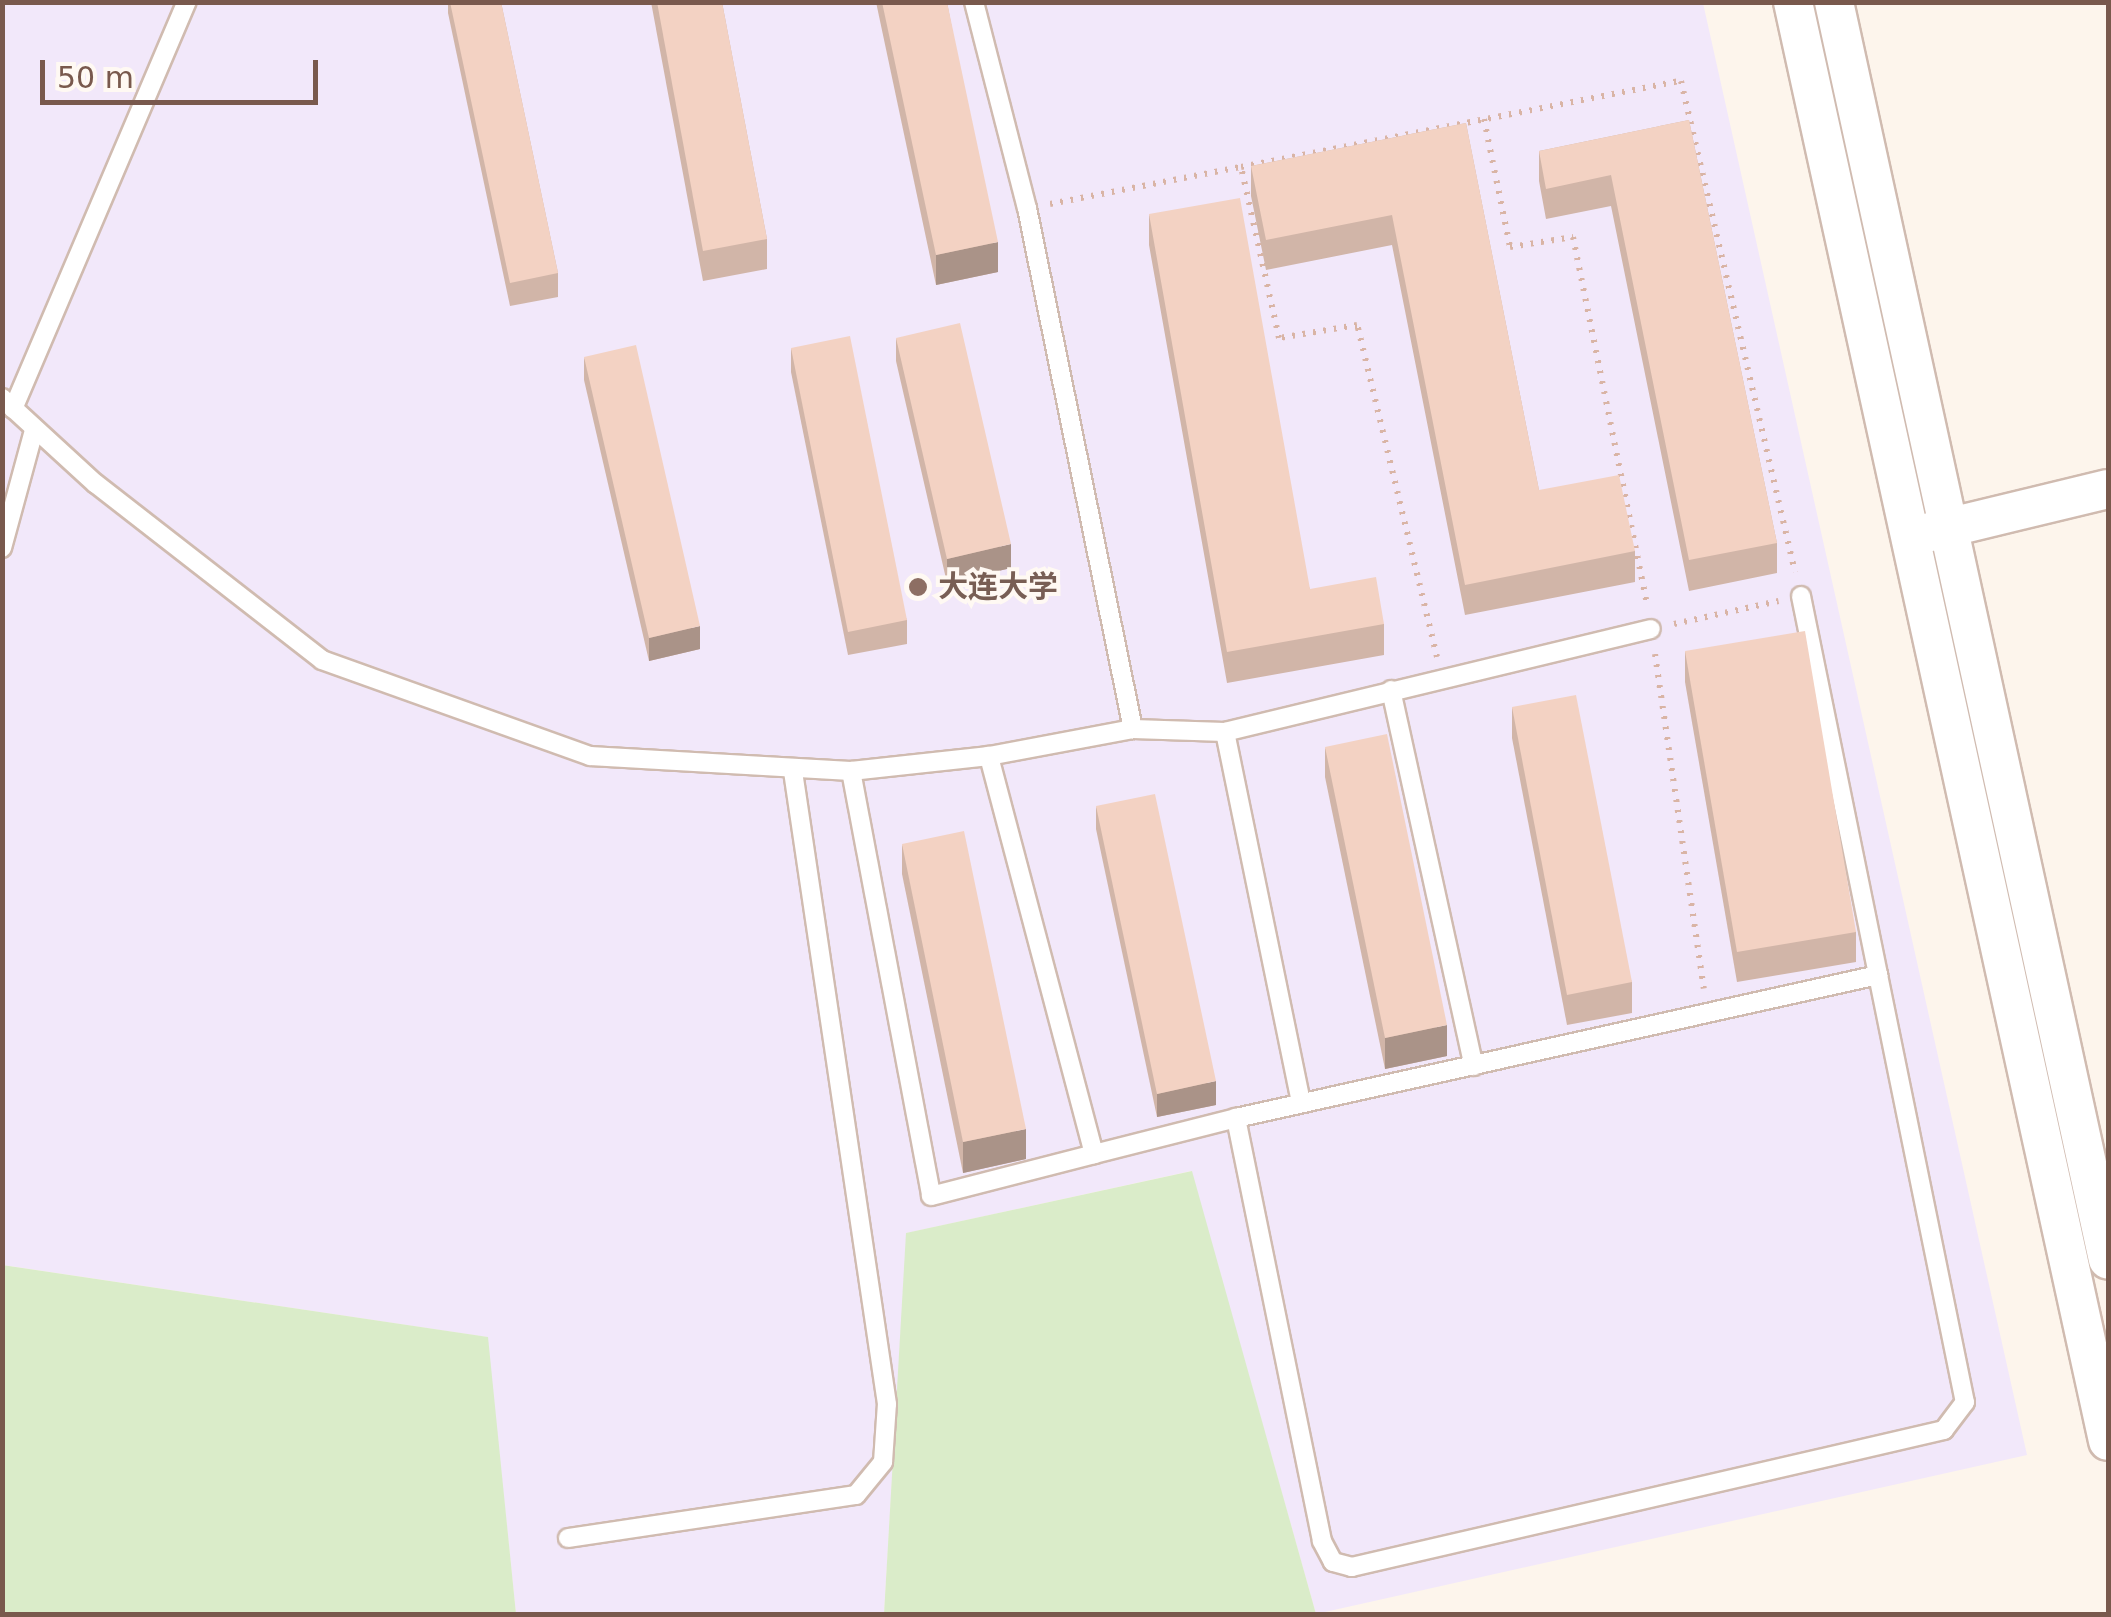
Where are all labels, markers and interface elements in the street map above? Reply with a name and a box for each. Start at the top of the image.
scale bar [45,40,322,102]
text: 50 m [57,60,134,95]
place label: 大连大学 [938,569,1058,605]
marker: 大连大学 [907,576,929,598]

